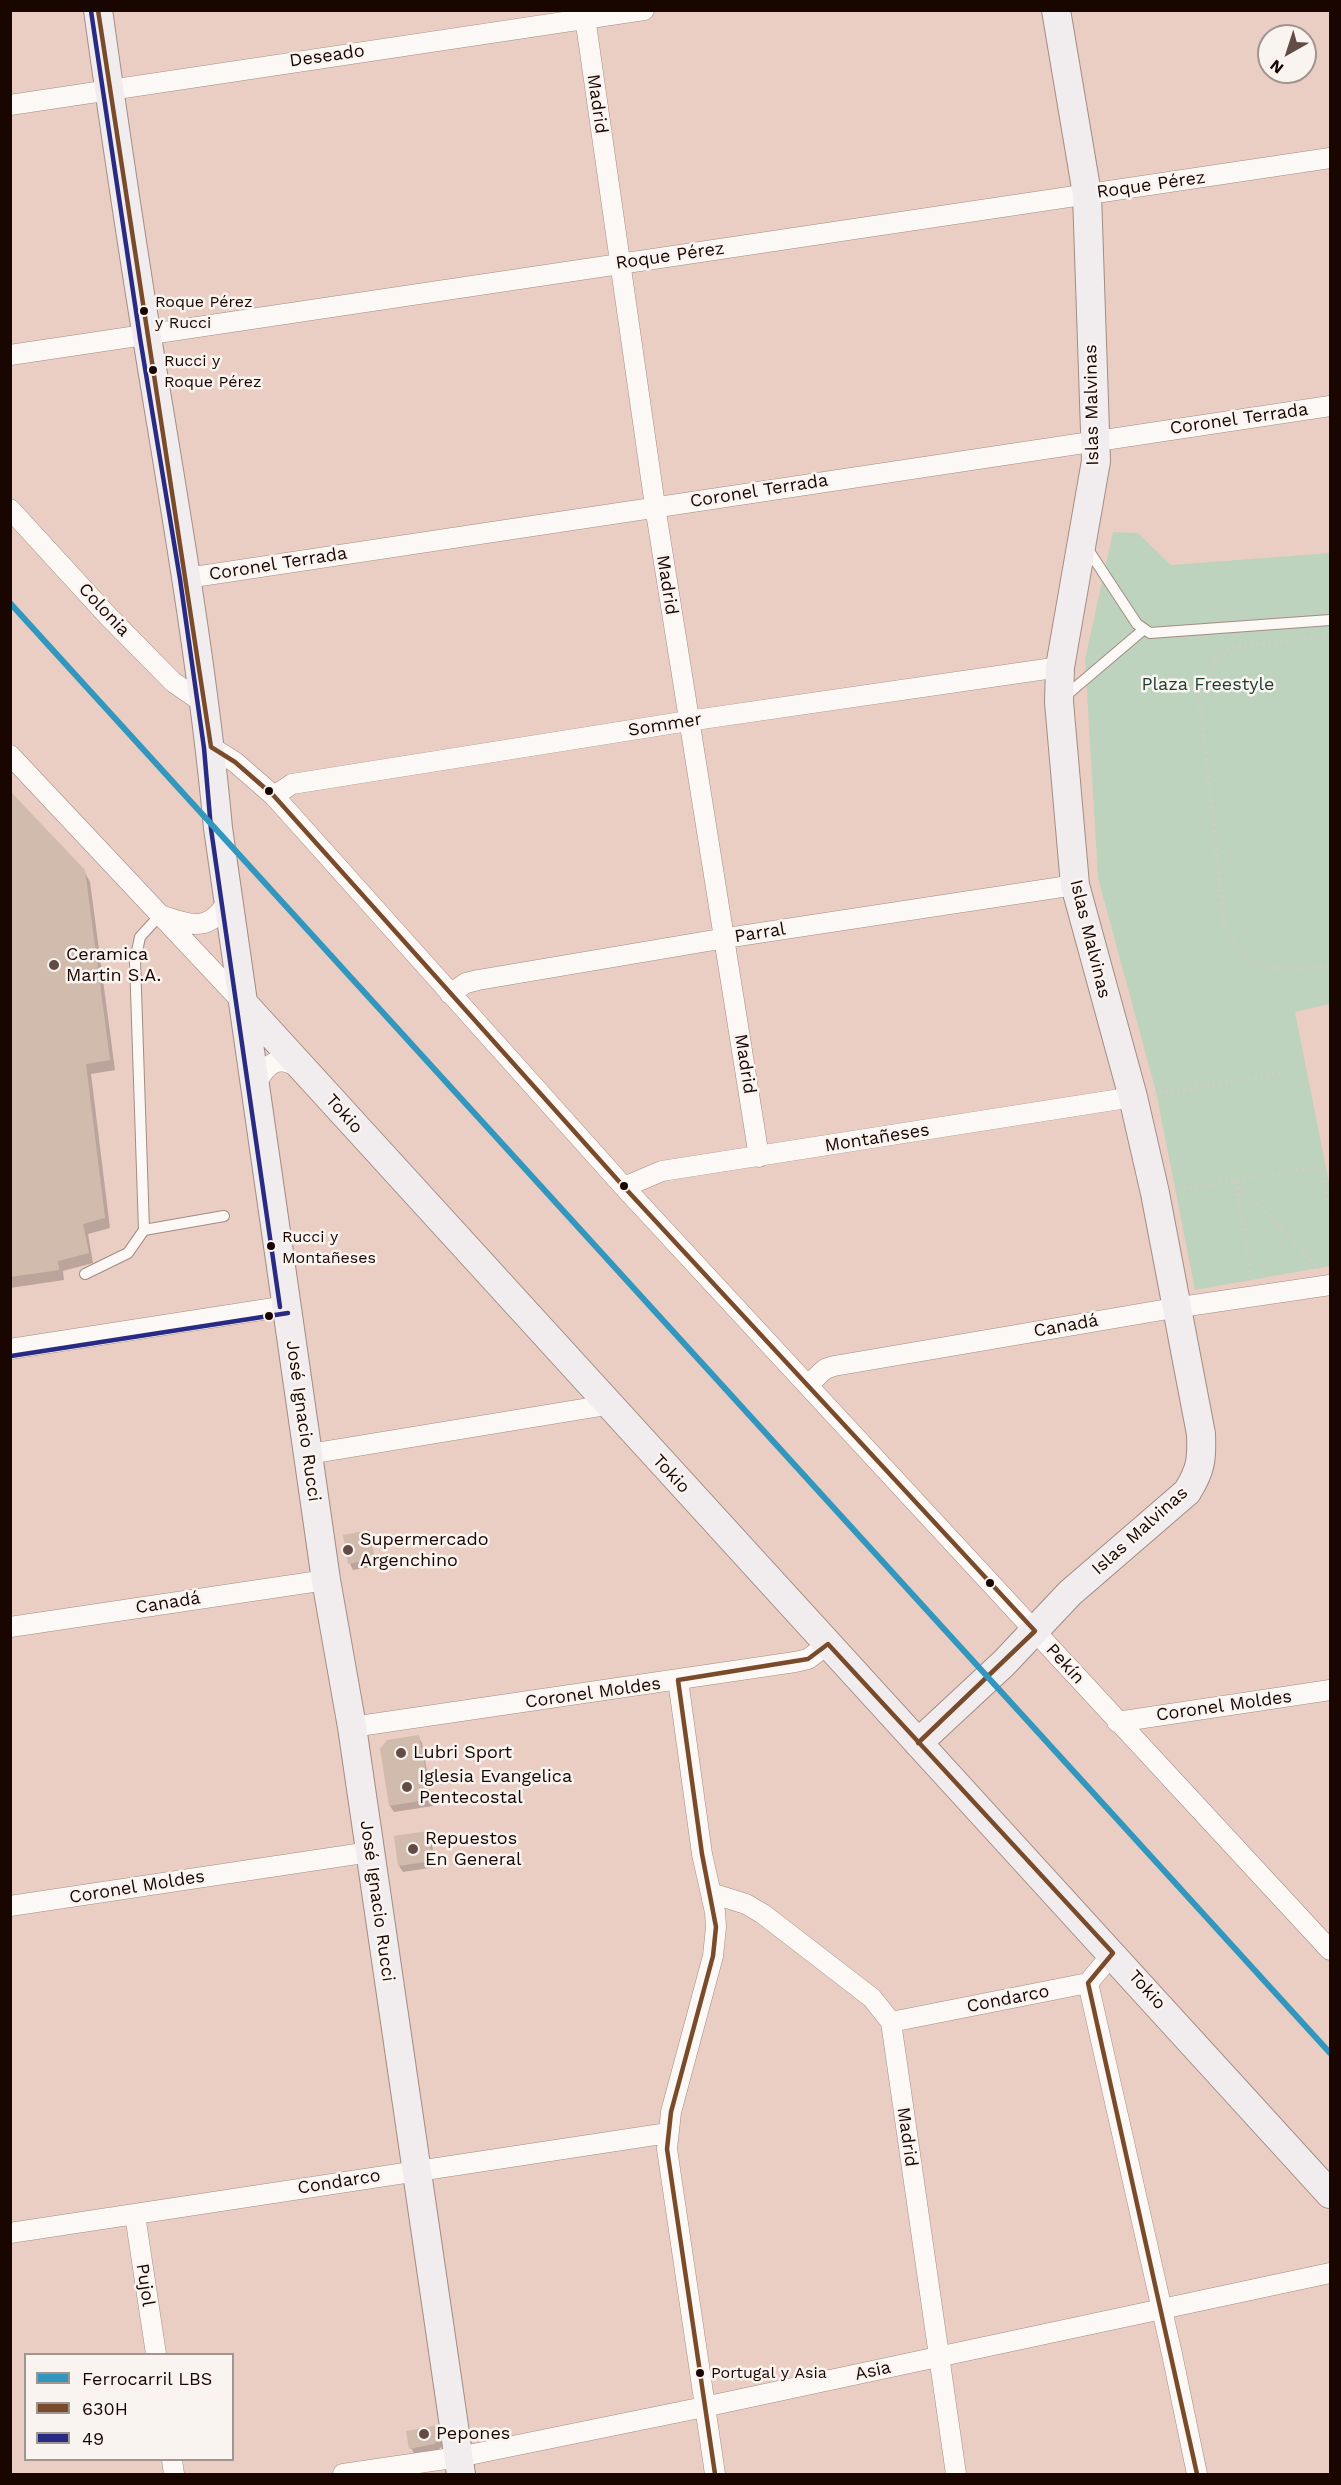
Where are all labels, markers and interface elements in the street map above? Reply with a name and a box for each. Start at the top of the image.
north arrow [1257,24,1317,84]
street label: Deseado [288,40,366,72]
text: N [1266,56,1287,78]
street label: Madrid [582,73,612,135]
street label: Roque Pérez [1095,167,1207,203]
street label: Roque Pérez [614,238,726,274]
place label: Roque Pérez y Rucci [155,292,252,330]
marker: Roque Pérez y Rucci [138,305,150,317]
street label: Islas Malvinas [1080,344,1104,466]
place label: Rucci y Roque Pérez [164,351,261,389]
marker: Rucci y Roque Pérez [147,364,159,376]
street label: Coronel Terrada [1168,399,1310,439]
street label: Coronel Terrada [688,469,830,513]
street label: Coronel Terrada [207,542,349,586]
street label: Madrid [652,554,682,616]
street label: Colonia [74,579,134,641]
park label: Plaza Freestyle [1142,674,1274,696]
street label: Sommer [627,709,703,741]
unlabelled marker [263,785,275,797]
street label: Islas Malvinas [1065,877,1115,1001]
street label: Parral [733,918,787,948]
place label: Ceramica Martin S.A. [66,944,161,986]
marker: Ceramica Martin S.A. [47,958,61,972]
street label: Madrid [730,1033,760,1095]
street label: Tokio [321,1090,367,1138]
street label: Montañeses [823,1119,931,1157]
unlabelled marker [618,1180,630,1192]
place label: Rucci y Montañeses [282,1227,376,1265]
marker: Rucci y Montañeses [265,1240,277,1252]
unlabelled marker [263,1310,275,1322]
street label: Canadá [1032,1310,1100,1342]
street label: José Ignacio Rucci [281,1339,325,1503]
street label: Tokio [648,1450,694,1498]
street label: Islas Malvinas [1088,1482,1192,1580]
place label: Supermercado Argenchino [360,1529,489,1572]
marker: Supermercado Argenchino [341,1543,355,1557]
unlabelled marker [984,1577,996,1589]
street label: Canadá [134,1587,202,1619]
street label: Pekín [1041,1639,1089,1689]
street label: Coronel Moldes [524,1673,662,1713]
street label: Coronel Moldes [1155,1686,1293,1726]
place label: Lubri Sport [413,1742,512,1764]
marker: Lubri Sport [394,1746,408,1760]
place label: Iglesia Evangelica Pentecostal [419,1766,572,1808]
marker: Iglesia Evangelica Pentecostal [400,1780,414,1794]
street label: José Ignacio Rucci [355,1819,399,1983]
place label: Repuestos En General [425,1828,521,1870]
marker: Repuestos En General [406,1842,420,1856]
street label: Coronel Moldes [68,1866,206,1908]
street label: Tokio [1124,1966,1170,2014]
street label: Condarco [965,1980,1051,2018]
street label: Madrid [892,2106,922,2168]
street label: Condarco [296,2165,382,2199]
street label: Pujol [131,2262,159,2308]
legend [24,2353,234,2461]
street label: Asia [853,2357,893,2385]
place label: Portugal y Asia [711,2363,827,2383]
marker: Portugal y Asia [694,2367,706,2379]
text: Ferrocarril LBS [82,2368,212,2389]
text: 630H [82,2398,128,2419]
place label: Pepones [436,2423,510,2445]
marker: Pepones [417,2427,431,2441]
text: 49 [82,2428,104,2449]

